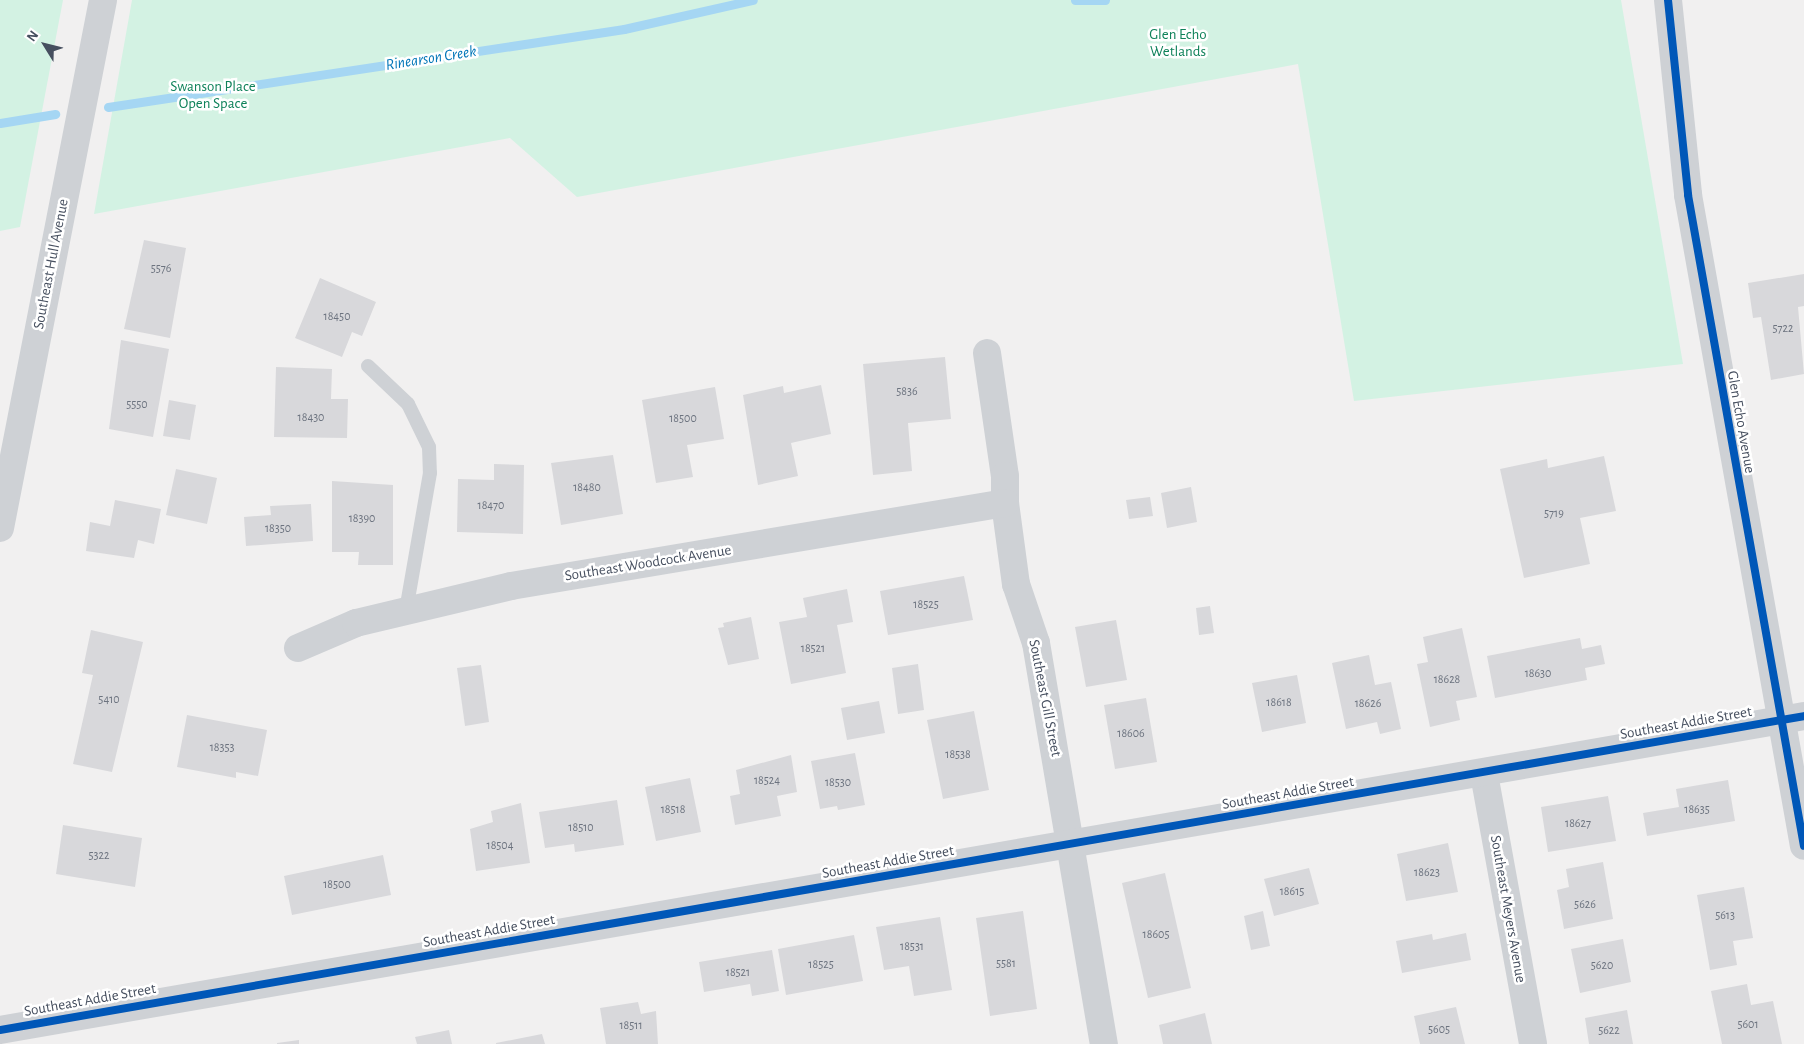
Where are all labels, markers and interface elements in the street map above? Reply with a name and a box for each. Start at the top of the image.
north arrow [20,20,70,70]
park label: Glen Echo Wetlands [1149,25,1207,60]
text: N [24,28,41,44]
water label: Rinearson Creek [384,41,478,75]
park label: Swanson Place Open Space [170,77,256,112]
street label: Southeast Hull Avenue [30,197,72,331]
house number: 5576 [151,262,171,276]
house number: 18450 [324,310,350,324]
house number: 5722 [1773,322,1793,336]
street label: Glen Echo Avenue [1723,369,1759,475]
house number: 5836 [896,385,918,399]
house number: 5550 [126,398,148,412]
house number: 18430 [298,411,324,425]
house number: 18500 [669,412,697,426]
house number: 18480 [573,481,601,495]
house number: 18470 [478,499,504,513]
house number: 5719 [1544,507,1564,521]
house number: 18390 [349,512,375,526]
house number: 18350 [265,522,291,536]
street label: Southeast Woodcock Avenue [564,541,732,585]
house number: 18525 [913,598,939,612]
street label: Southeast Gill Street [1025,638,1065,758]
house number: 18521 [801,642,825,656]
house number: 18630 [1525,667,1551,681]
house number: 18628 [1434,673,1460,687]
house number: 5410 [98,693,120,707]
house number: 18618 [1266,696,1292,710]
house number: 18626 [1355,697,1381,711]
street label: Southeast Addie Street [1619,703,1753,743]
house number: 18606 [1117,727,1145,741]
house number: 18353 [210,741,234,755]
house number: 18538 [945,748,971,762]
street label: Southeast Addie Street [1221,773,1355,813]
house number: 18524 [754,774,780,788]
house number: 18530 [825,776,851,790]
house number: 18518 [661,803,685,817]
house number: 18635 [1684,803,1710,817]
house number: 18627 [1565,817,1591,831]
house number: 18510 [568,821,594,835]
street label: Southeast Meyers Avenue [1486,834,1530,984]
house number: 18504 [487,839,513,853]
street label: Southeast Addie Street [821,842,955,882]
house number: 5322 [89,849,109,863]
house number: 18623 [1414,866,1440,880]
house number: 18500 [323,878,351,892]
house number: 18615 [1280,885,1304,899]
house number: 5626 [1574,898,1596,912]
house number: 5613 [1715,909,1735,923]
street label: Southeast Addie Street [422,911,556,951]
house number: 18605 [1143,928,1169,942]
house number: 18531 [900,940,924,954]
house number: 5581 [996,957,1016,971]
house number: 18525 [808,958,834,972]
house number: 5620 [1591,959,1613,973]
house number: 18521 [726,966,750,980]
street label: Southeast Addie Street [23,980,157,1020]
house number: 5601 [1737,1018,1759,1032]
house number: 18511 [619,1019,643,1033]
house number: 5605 [1428,1023,1450,1037]
house number: 5622 [1598,1024,1620,1038]

